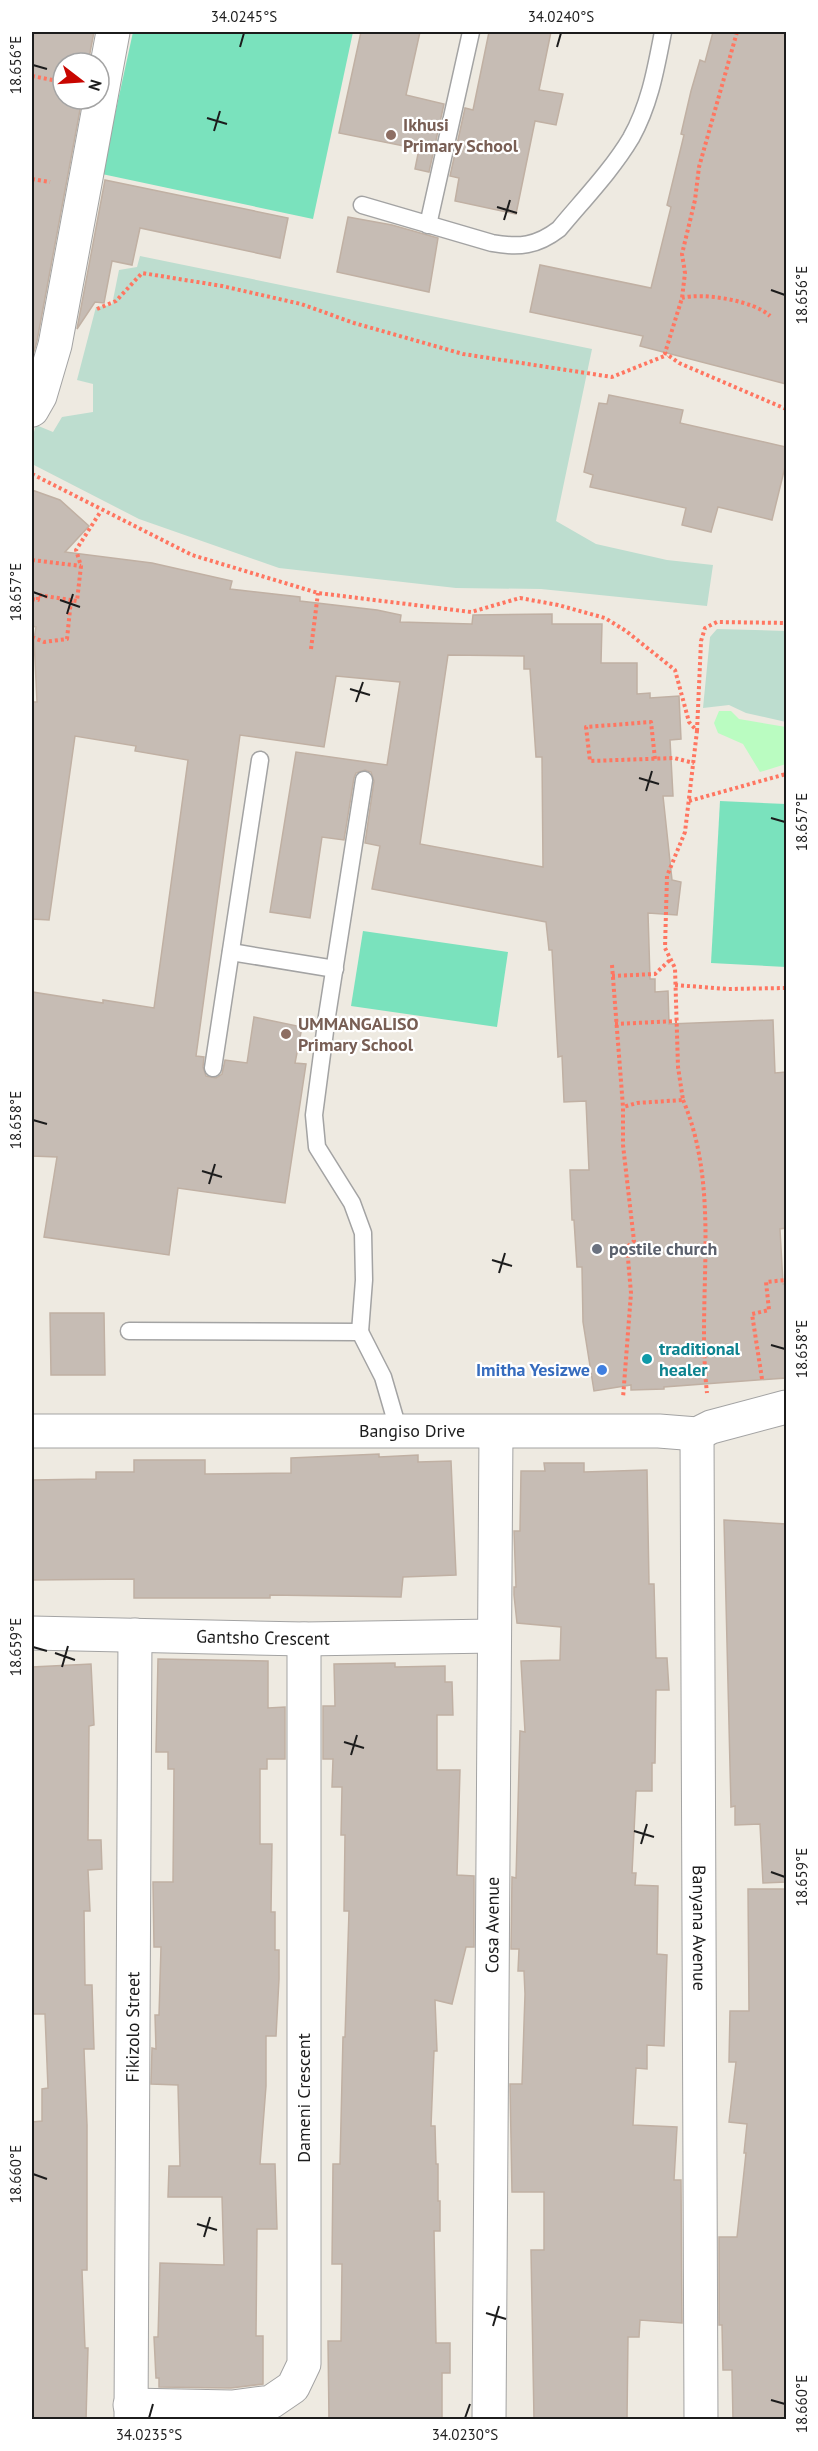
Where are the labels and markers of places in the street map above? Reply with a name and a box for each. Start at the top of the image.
place label: Ikhusi Primary School [403,113,519,157]
marker: Ikhusi Primary School [384,128,398,142]
place label: UMMANGALISO Primary School [298,1012,419,1056]
marker: UMMANGALISO Primary School [279,1027,293,1041]
place label: postile church [609,1237,717,1260]
marker: postile church [590,1242,604,1256]
place label: traditional healer [659,1337,741,1381]
marker: traditional healer [640,1352,654,1366]
place label: Imitha Yesizwe [476,1358,590,1381]
marker: Imitha Yesizwe [595,1363,609,1377]

